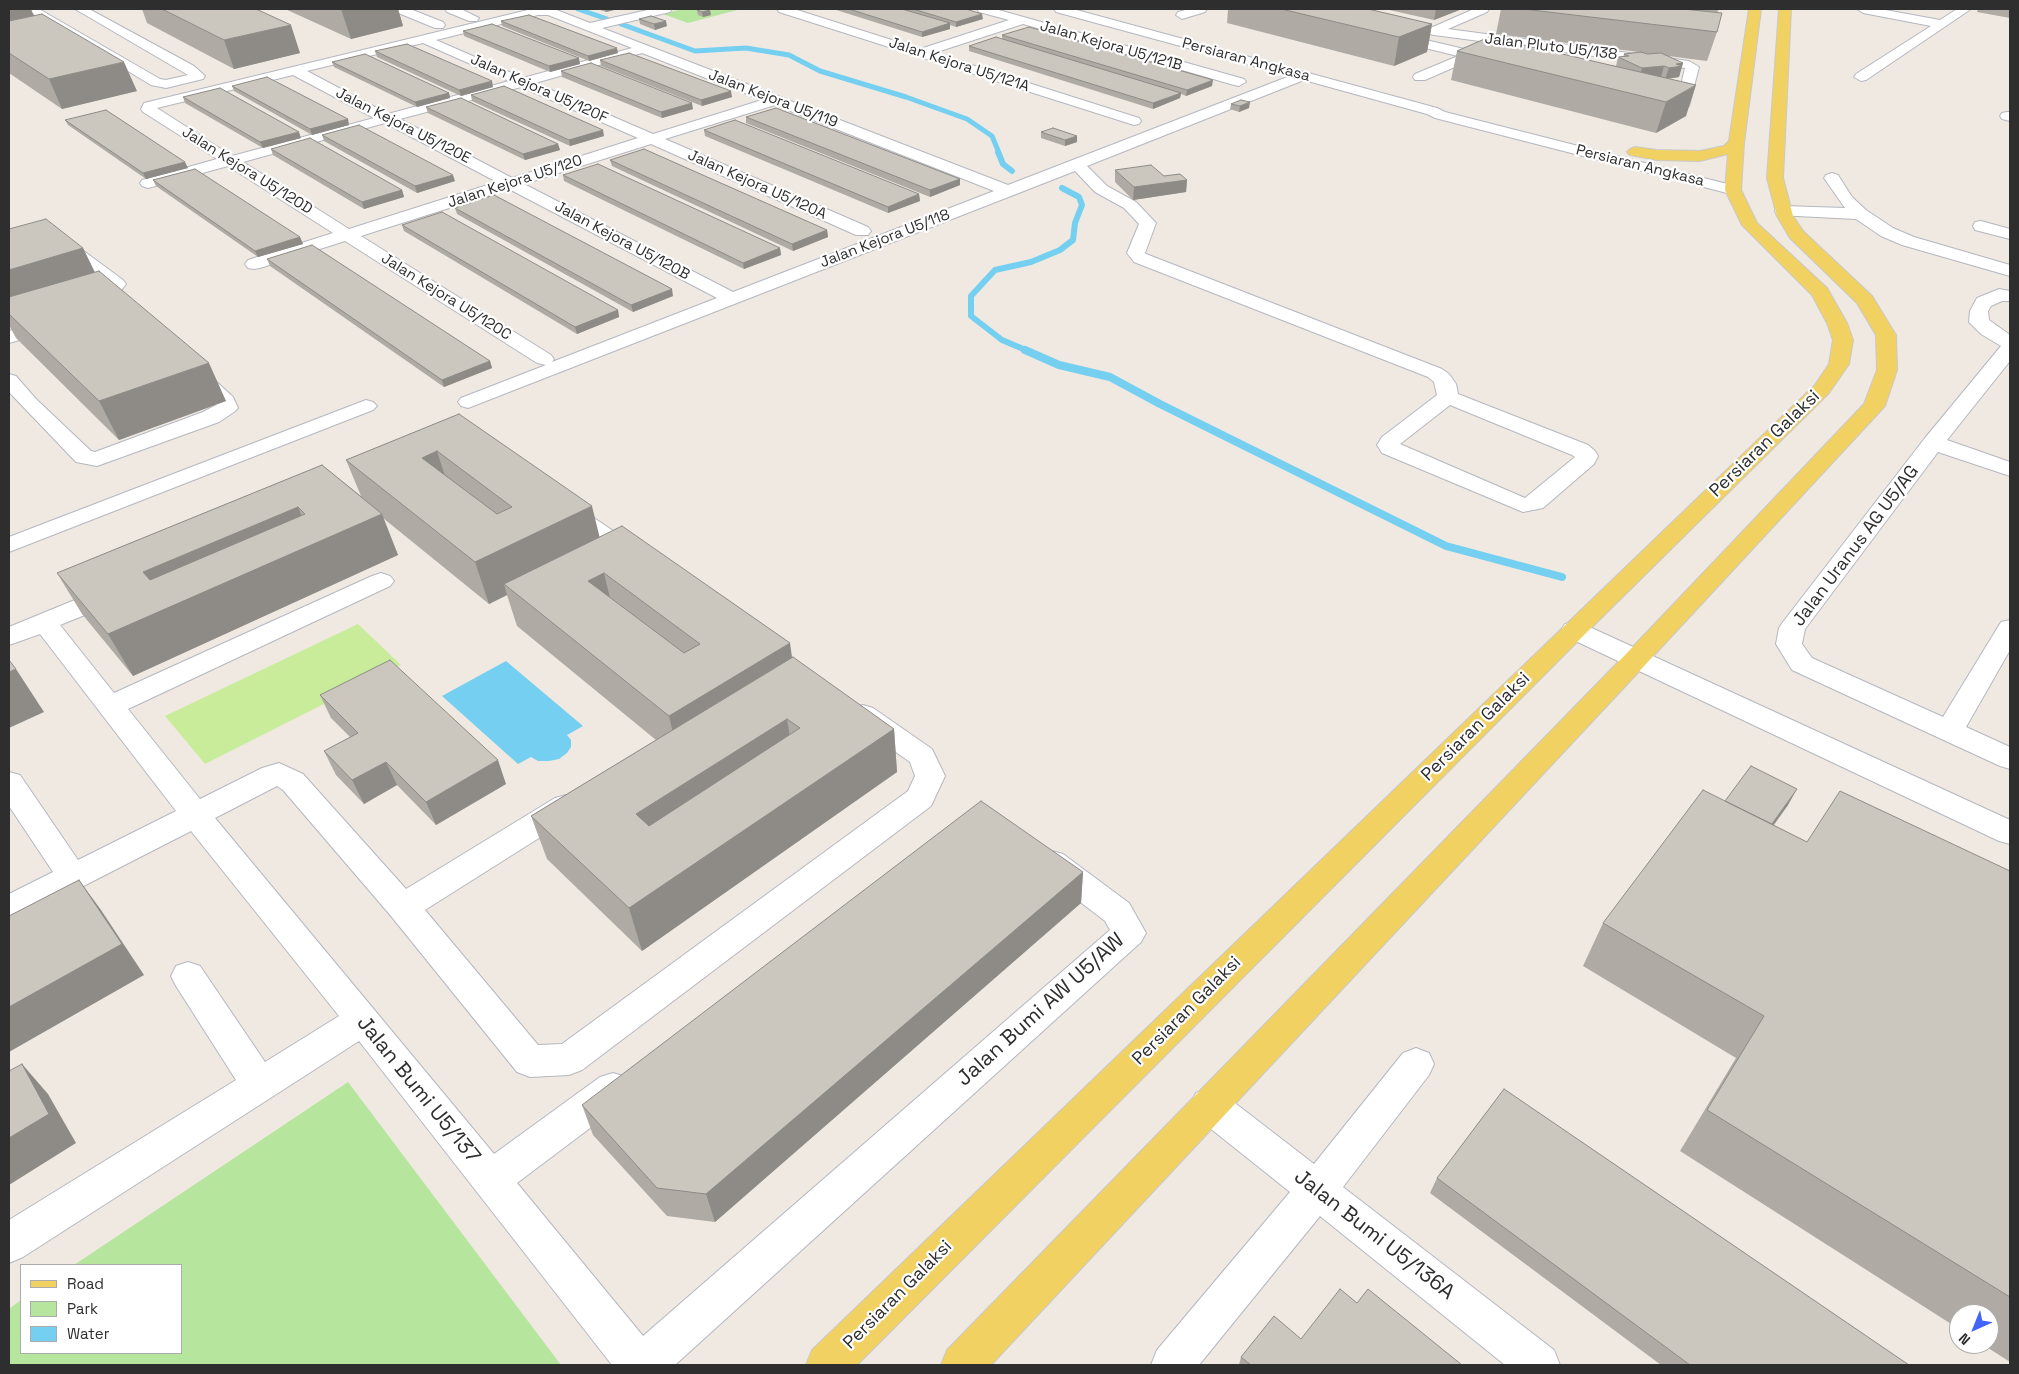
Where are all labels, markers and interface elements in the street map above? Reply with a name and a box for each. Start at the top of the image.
street label: Jalan Kejora U5/121B [1038,17,1184,75]
street label: Jalan Pluto U5/138 [1484,30,1618,64]
street label: Jalan Kejora U5/121A [886,34,1032,96]
street label: Persiaran Angkasa [1180,34,1312,86]
street label: Jalan Kejora U5/120F [467,51,611,127]
street label: Jalan Kejora U5/119 [706,66,840,132]
street label: Jalan Kejora U5/120E [333,84,473,168]
street label: Jalan Kejora U5/120D [178,123,316,219]
street label: Persiaran Angkasa [1574,141,1706,191]
street label: Jalan Kejora U5/120A [685,146,829,224]
street label: Jalan Kejora U5/120 [445,152,585,212]
street label: Jalan Kejora U5/120B [551,198,693,284]
street label: Jalan Kejora U5/118 [818,206,952,272]
street label: Jalan Kejora U5/120C [378,250,514,344]
street label: Persiaran Galaksi [1705,386,1825,502]
street label: Jalan Uranus AG U5/AG [1788,461,1924,631]
street label: Persiaran Galaksi [1417,668,1535,786]
street label: Jalan Bumi AW U5/AW [952,928,1130,1092]
street label: Persiaran Galaksi [1128,952,1246,1070]
street label: Jalan Bumi U5/137 [351,1011,485,1169]
street label: Jalan Bumi U5/136A [1289,1165,1459,1305]
street label: Persiaran Galaksi [839,1236,957,1354]
legend [20,1264,182,1354]
text: Road [67,1274,104,1293]
text: Park [67,1299,98,1318]
north arrow [1949,1304,1999,1354]
text: Water [67,1324,109,1343]
text: N [1955,1329,1974,1349]

